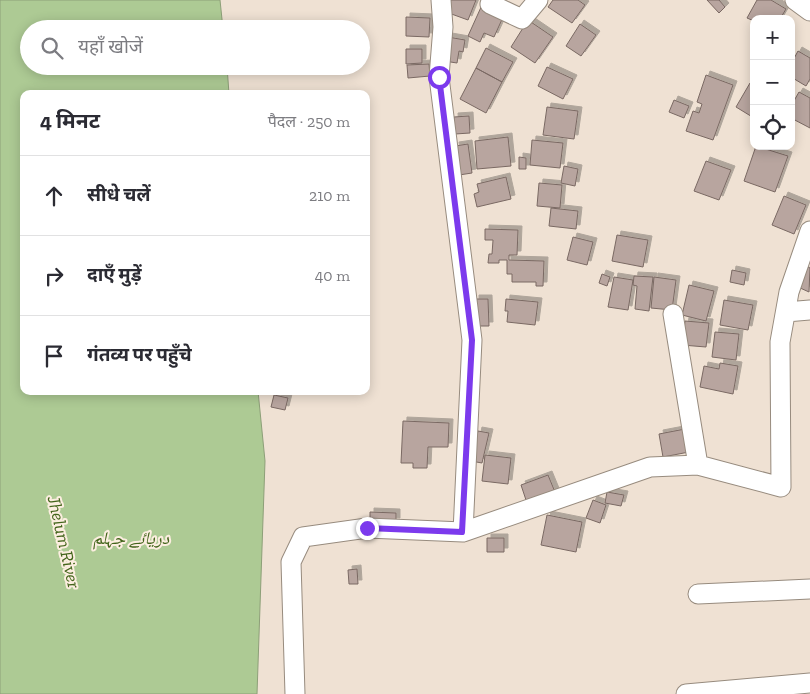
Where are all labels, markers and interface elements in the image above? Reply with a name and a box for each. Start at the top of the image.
map controls [750,15,795,150]
button: + [750,15,795,60]
search box [20,20,370,75]
icon: search [38,34,66,62]
text: यहाँ खोजें [78,35,143,58]
button: − [750,60,795,105]
route start [428,66,451,89]
button: locate [750,105,795,150]
text: 4 मिनट [40,108,100,133]
text: पैदल · 250 m [268,112,350,131]
icon: ahead [40,182,68,210]
text: सीधे चलें [87,183,150,206]
text: 210 m [309,186,350,205]
icon: right [40,262,68,290]
text: दाएँ मुड़ें [87,263,142,286]
text: 40 m [315,266,350,285]
icon: arrive [40,342,68,370]
text: गंतव्य पर पहुँचे [87,343,192,366]
water label: Jhelum River [42,493,86,591]
route end [356,517,379,540]
water label: دریائے جہلم [93,527,170,550]

